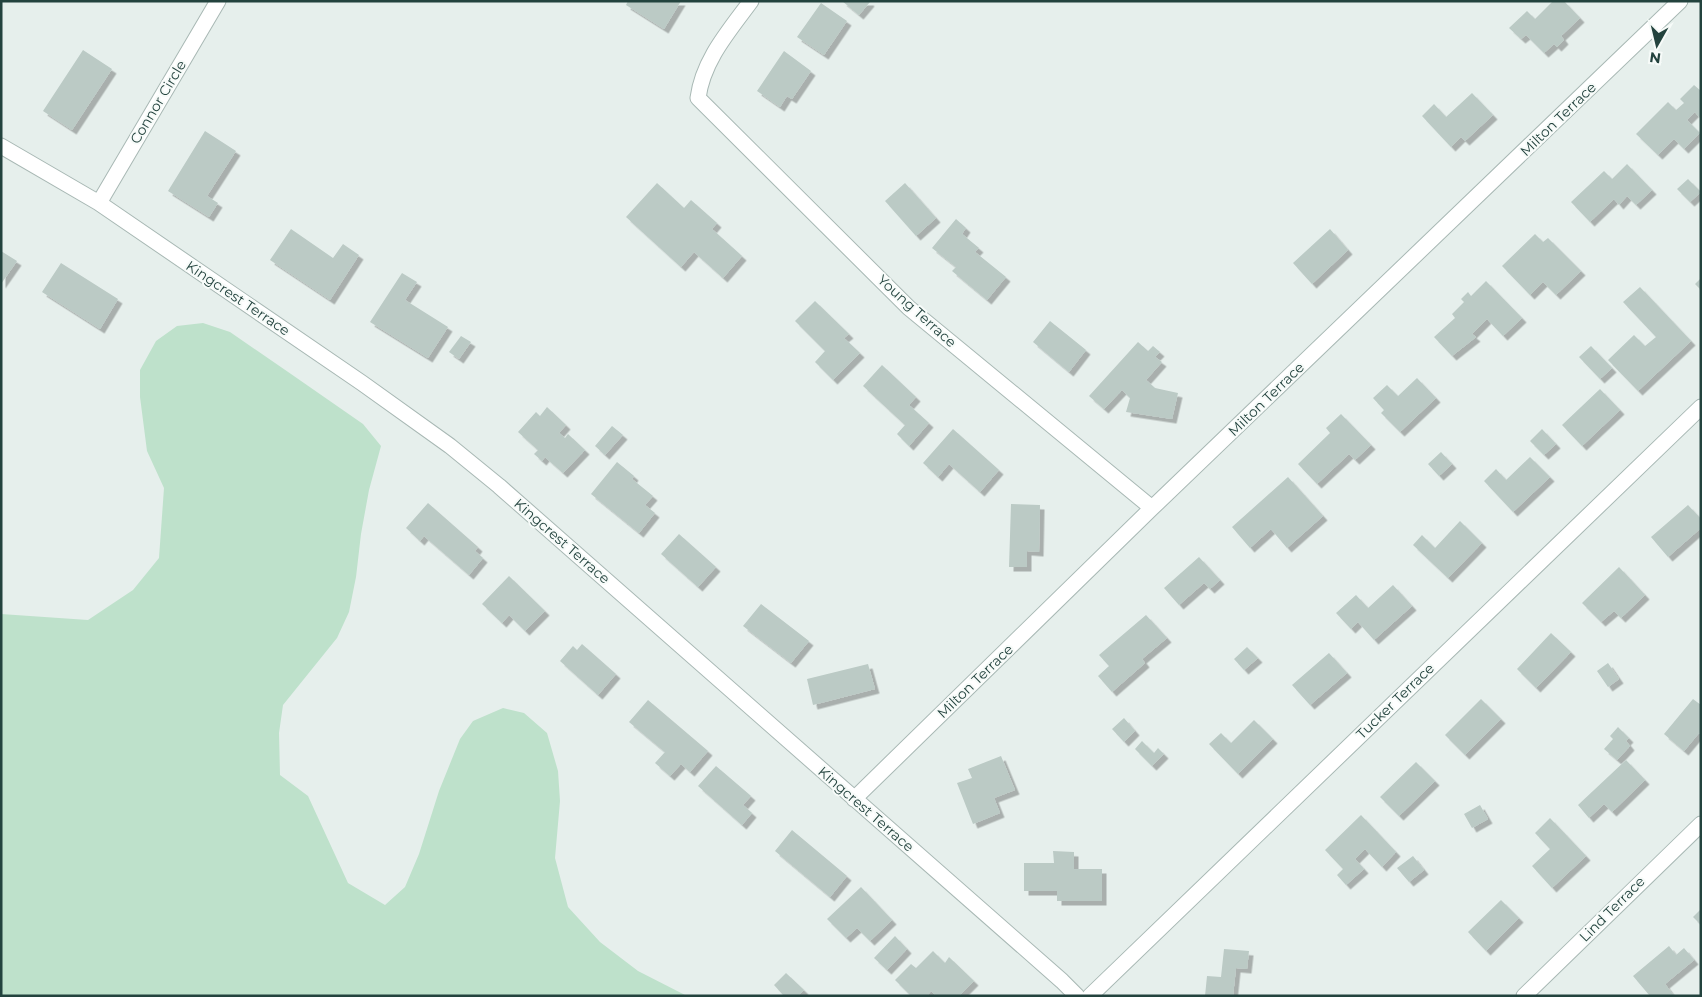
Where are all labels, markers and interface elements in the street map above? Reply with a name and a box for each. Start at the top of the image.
north arrow [1632,20,1682,70]
text: N [1648,48,1662,68]
street label: Connor Circle [126,57,190,147]
street label: Milton Terrace [1516,78,1600,160]
street label: Kingcrest Terrace [183,257,293,339]
street label: Young Terrace [874,271,960,351]
street label: Milton Terrace [1224,358,1308,440]
street label: Kingcrest Terrace [510,494,614,588]
street label: Milton Terrace [933,640,1017,722]
street label: Tucker Terrace [1352,659,1438,743]
street label: Kingcrest Terrace [814,762,918,856]
street label: Lind Terrace [1575,872,1649,946]

